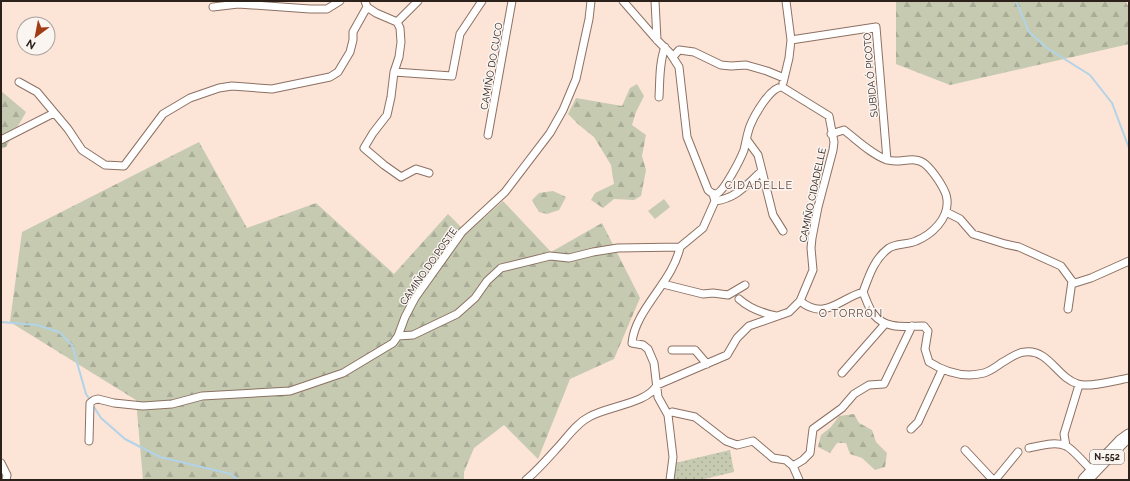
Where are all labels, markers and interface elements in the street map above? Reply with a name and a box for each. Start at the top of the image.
north arrow [16,16,56,56]
street label: CAMIÑO DO CUCO [478,21,505,111]
street label: SUBIDA Ó PICOTO [861,32,880,118]
text: N [24,36,38,52]
street label: CAMIÑO CIDADELLE [797,147,828,243]
district label: CIDADELLE [725,179,793,192]
street label: CAMIÑO DO POSTE [398,226,459,307]
district label: O TORRÓN [819,306,883,320]
road number: N-552 [1090,450,1124,464]

